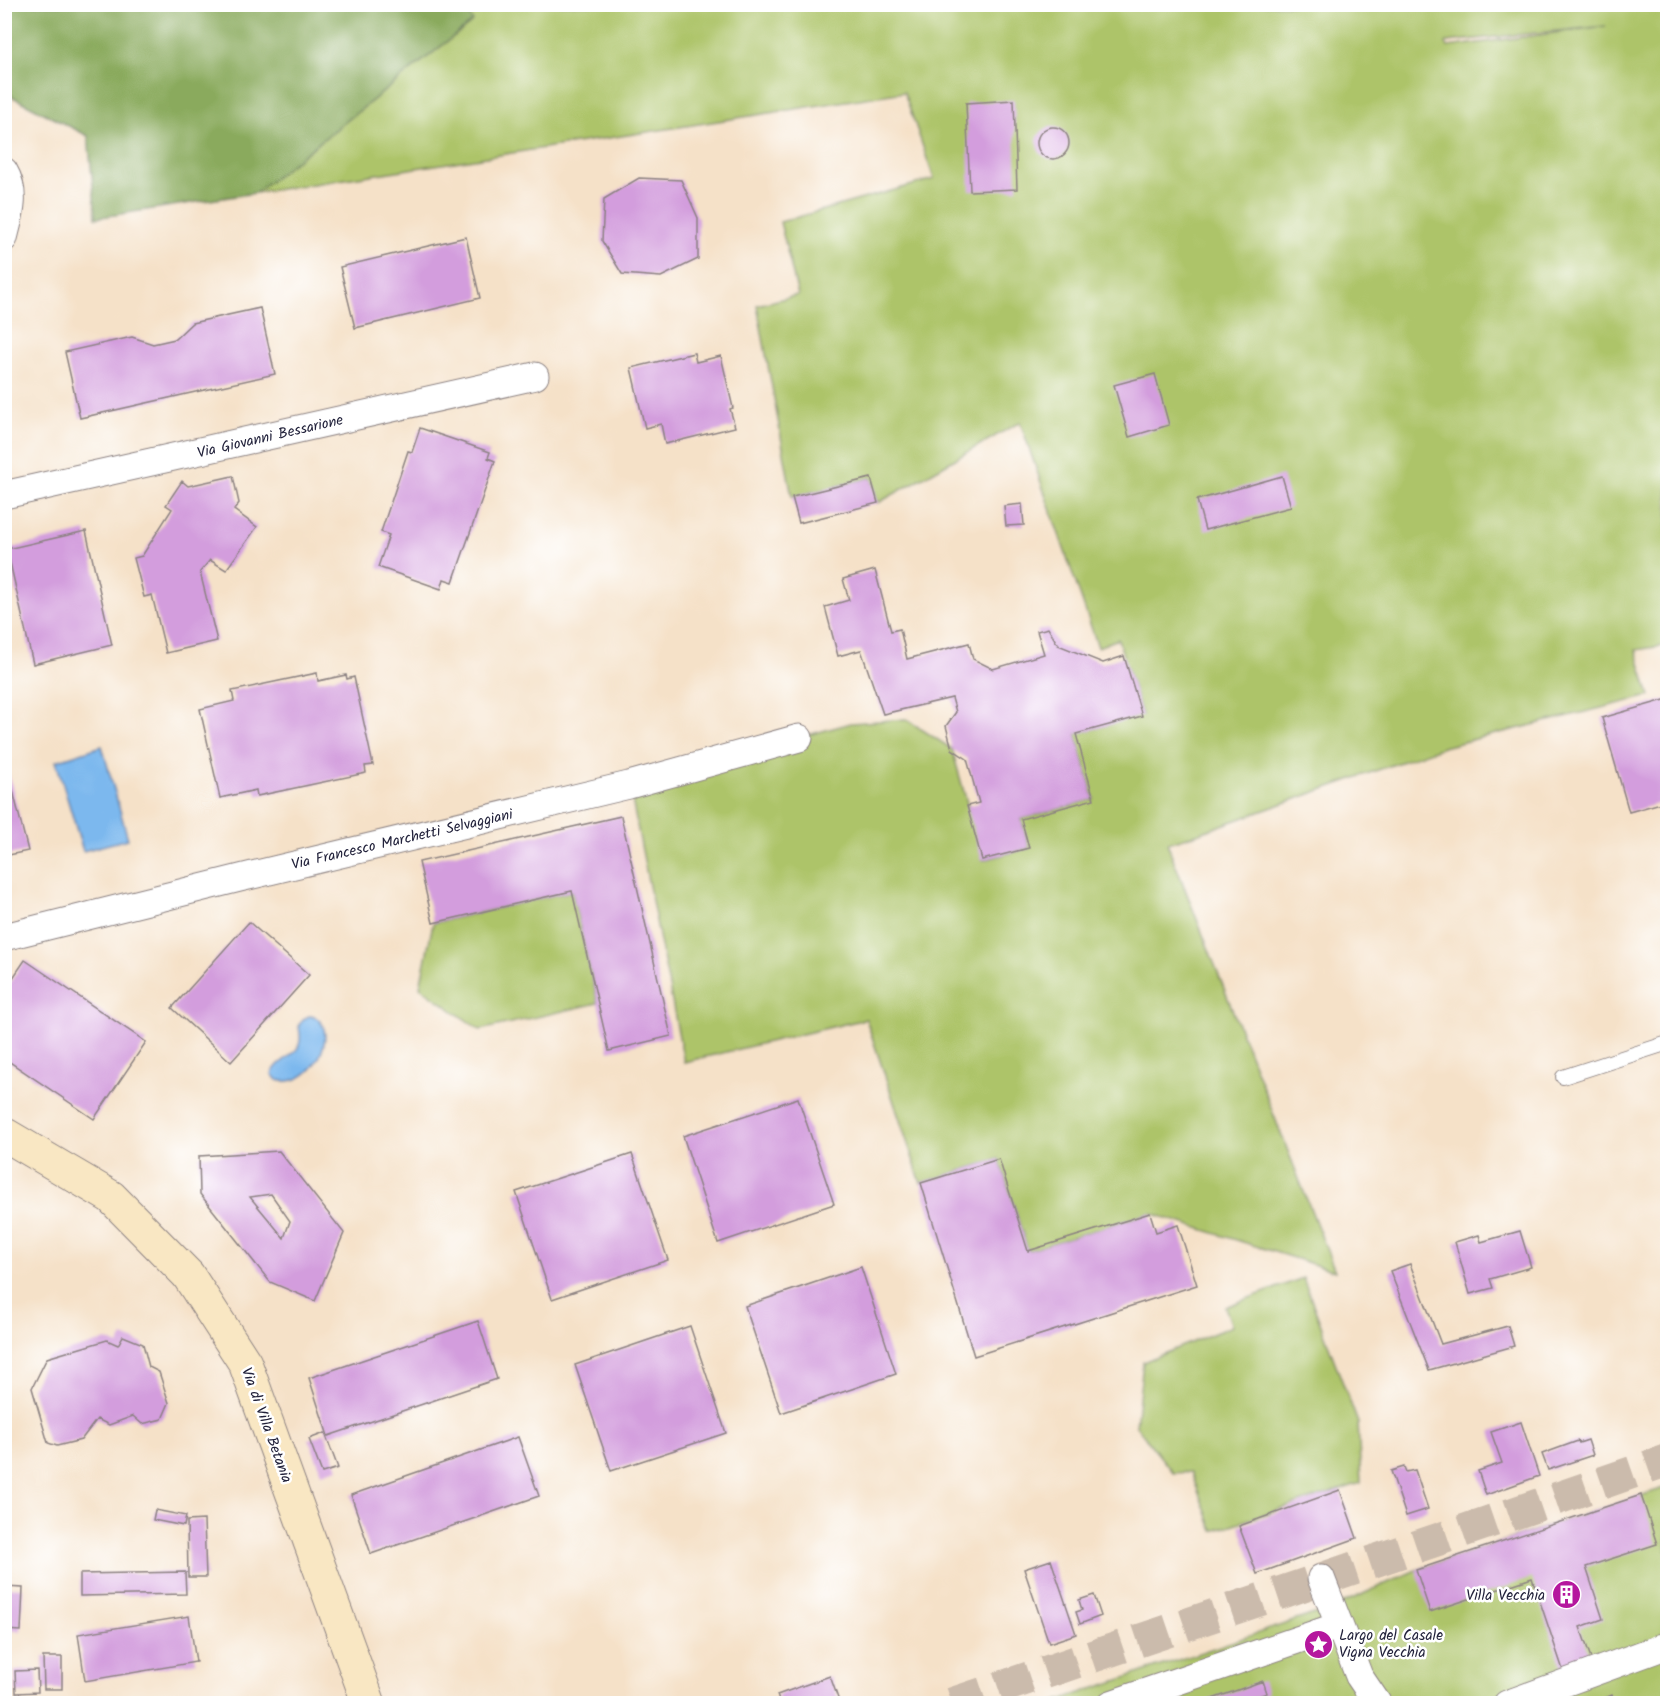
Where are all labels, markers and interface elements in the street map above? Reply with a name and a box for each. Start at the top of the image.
street label: Via Giovanni Bessarione [195,408,346,465]
street label: Via Francesco Marchetti Selvaggiani [289,802,517,877]
street label: Via di Villa Betania [234,1364,298,1486]
building icon: Villa Vecchia [1550,1579,1582,1611]
place label: Villa Vecchia [1466,1584,1545,1608]
place label: Largo del Casale Vigna Vecchia [1339,1624,1443,1665]
place icon: Largo del Casale Vigna Vecchia [1302,1628,1334,1660]

